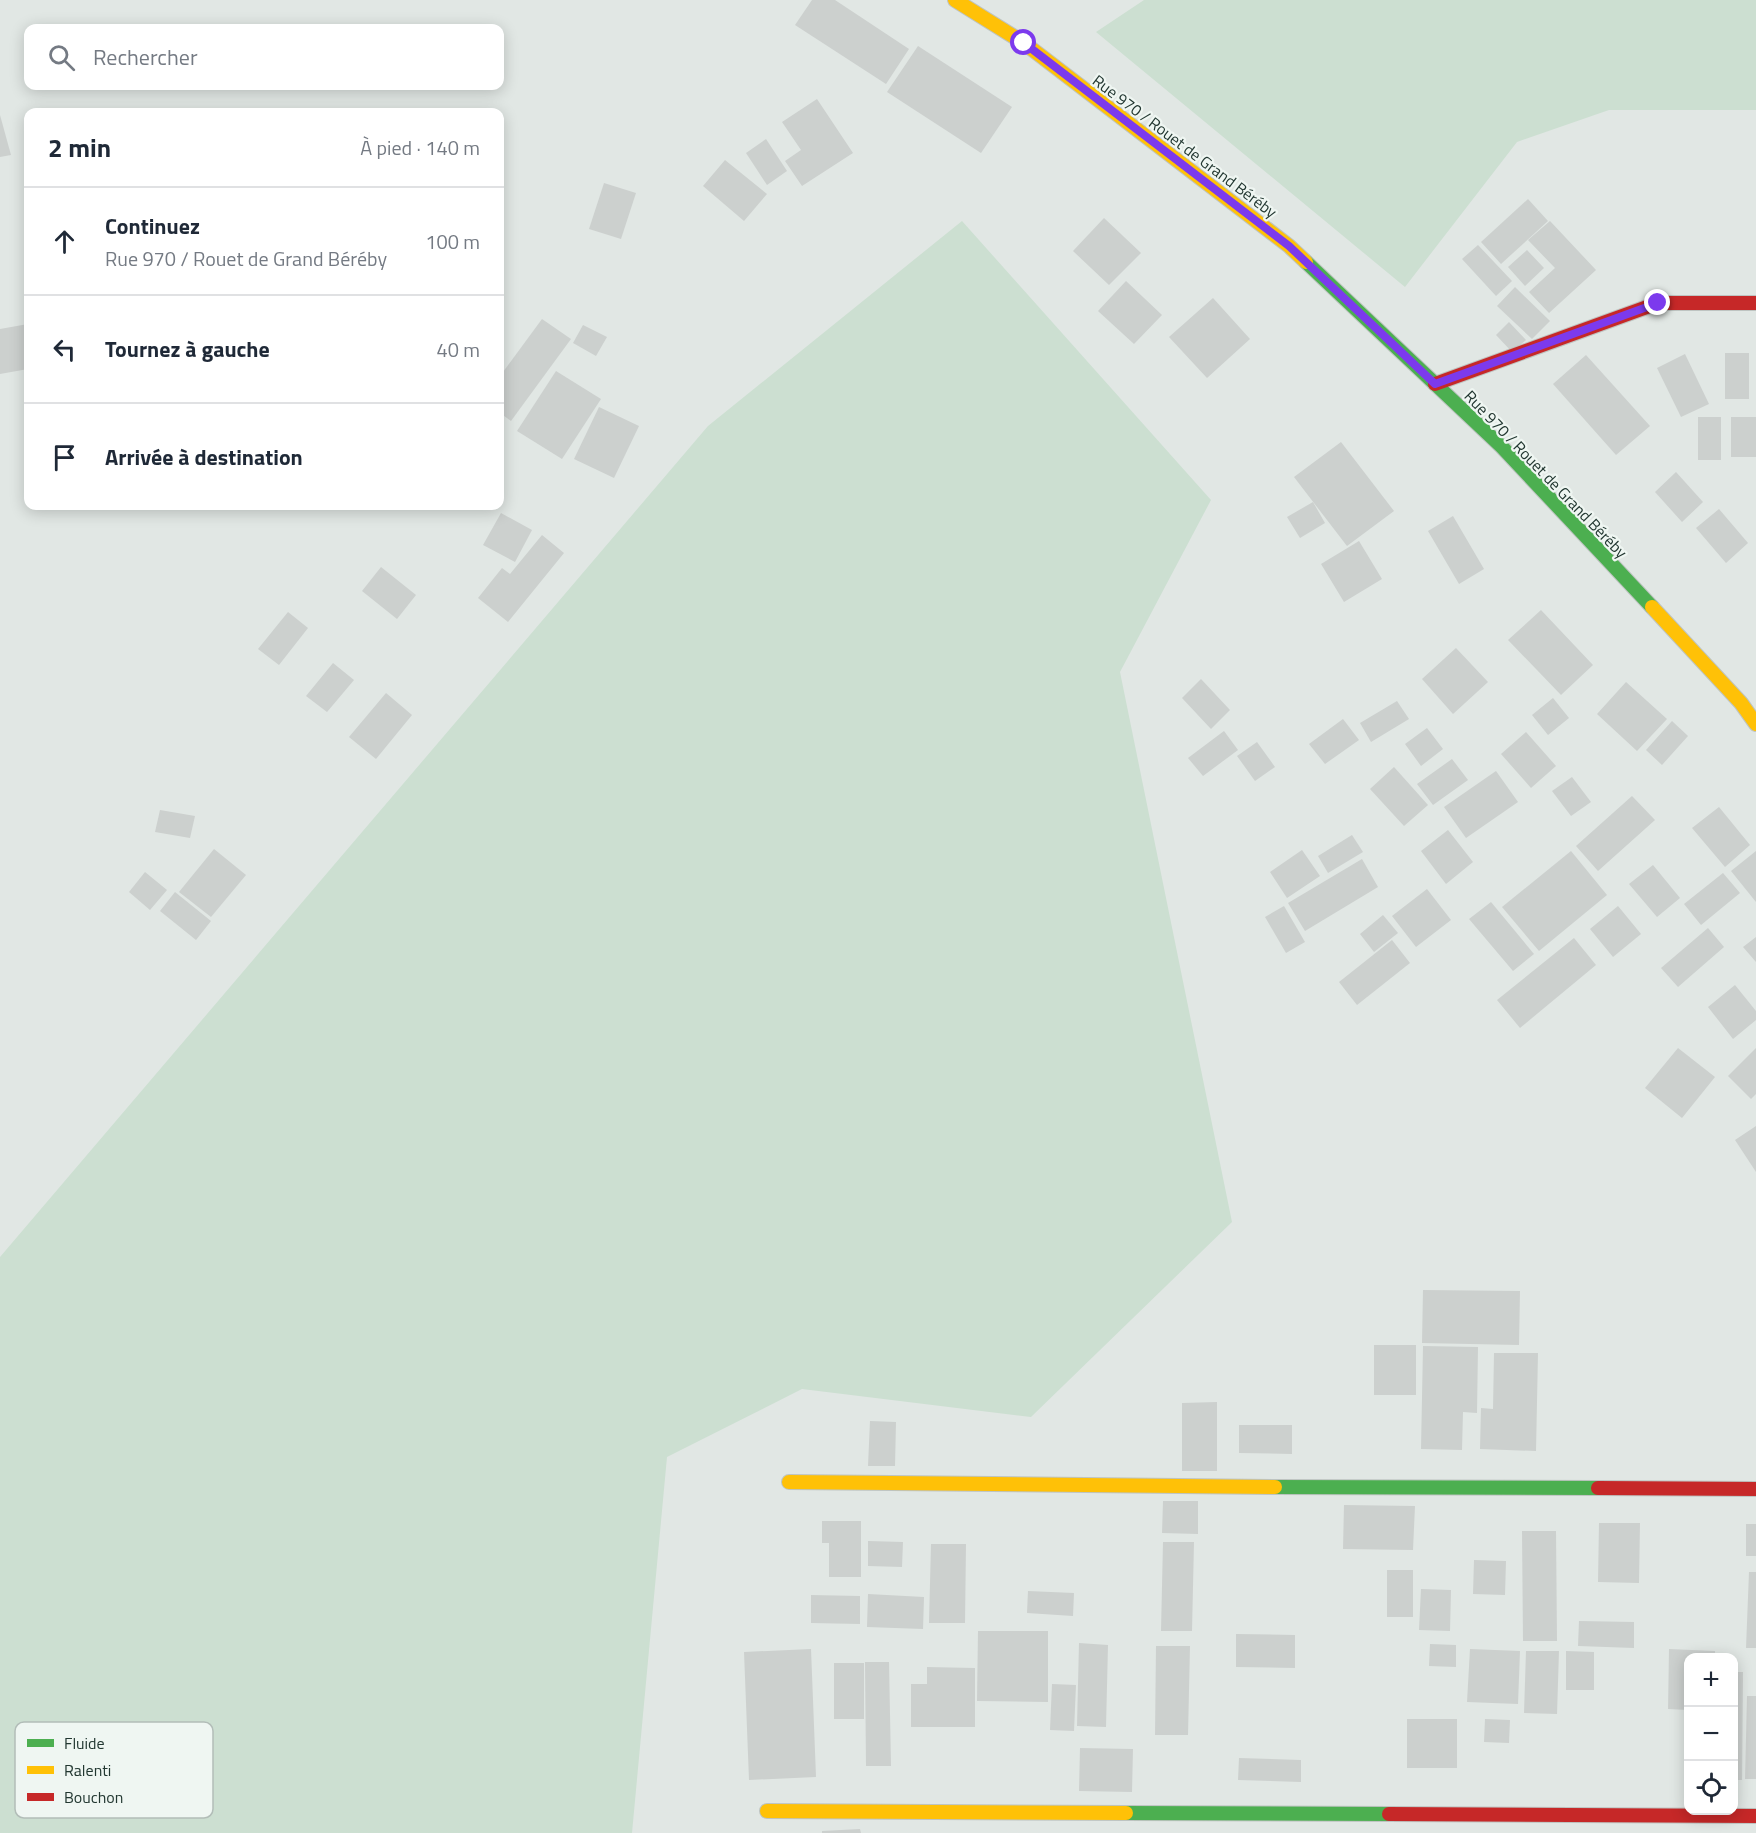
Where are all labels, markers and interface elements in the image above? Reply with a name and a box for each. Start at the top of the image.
search box [24,24,504,90]
route start [1010,29,1036,55]
text: Rechercher [93,40,198,74]
icon: search [45,41,78,74]
street label: Rue 970 / Rouet de Grand Béréby [1088,69,1283,224]
text: 2 min [48,128,111,167]
text: À pied · 140 m [360,132,480,163]
text: Continuez [105,209,200,243]
icon: ahead [48,225,81,258]
text: 100 m [425,226,480,257]
text: Rue 970 / Rouet de Grand Béréby [105,243,387,274]
route end [1644,289,1670,315]
text: Tournez à gauche [105,332,270,366]
icon: left [48,333,81,366]
text: 40 m [436,334,480,365]
street label: Rue 970 / Rouet de Grand Béréby [1459,384,1633,564]
text: Arrivée à destination [105,440,303,474]
icon: arrive [48,441,81,474]
map controls [1684,1653,1738,1815]
button: + [1684,1653,1738,1707]
button: − [1684,1707,1738,1761]
legend [15,1722,213,1818]
text: Fluide [64,1731,105,1755]
text: Ralenti [64,1758,111,1782]
button: locate [1684,1761,1738,1815]
text: Bouchon [64,1785,123,1809]

